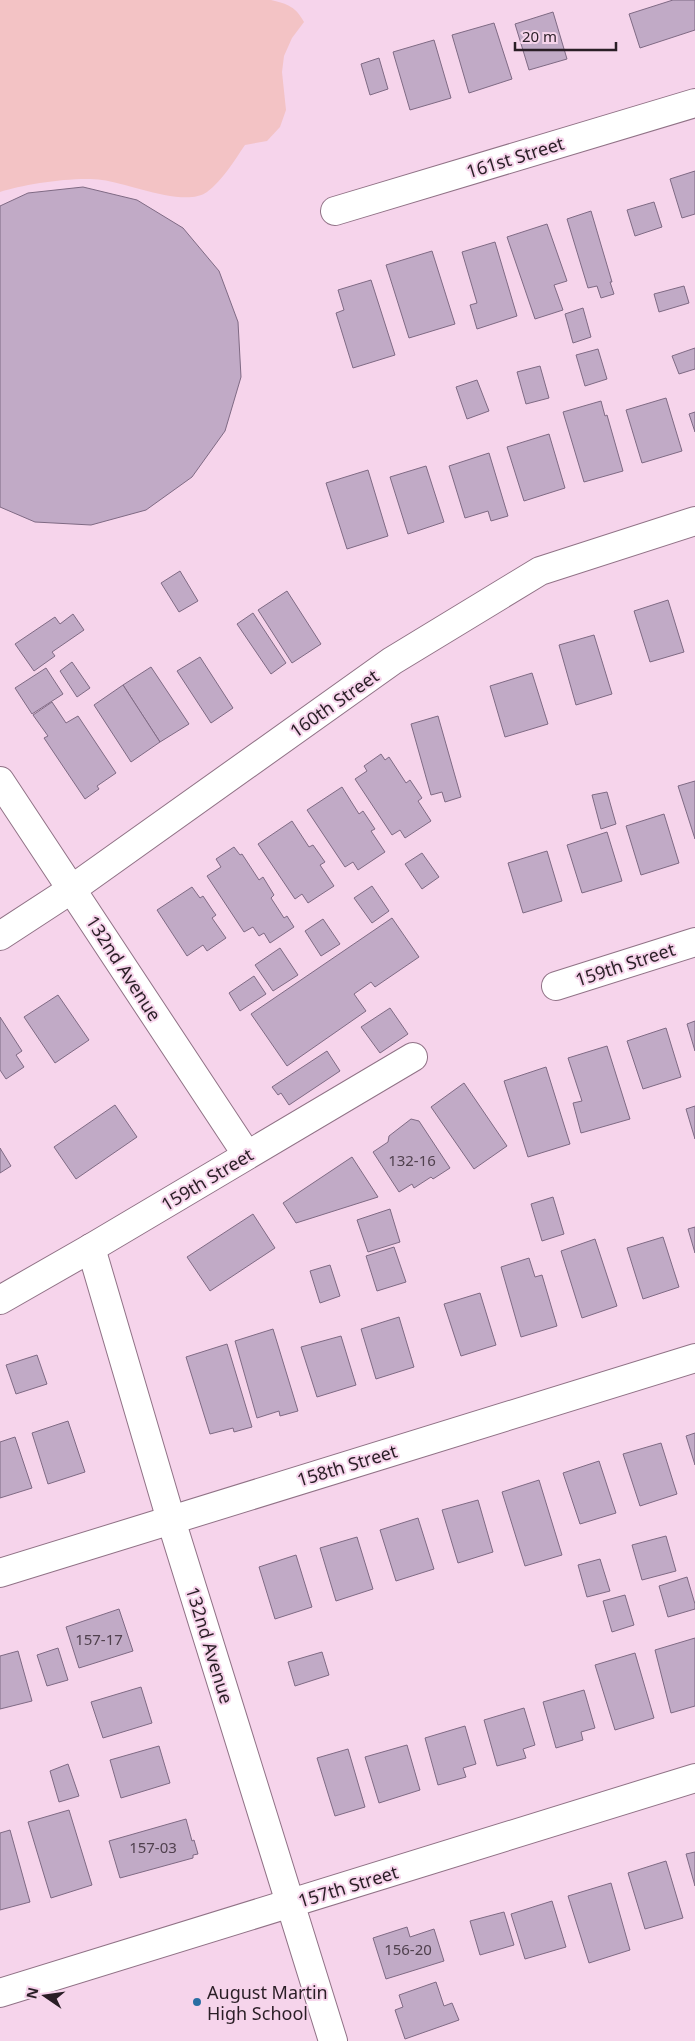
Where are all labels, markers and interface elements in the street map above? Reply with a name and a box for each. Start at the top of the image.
scale bar [515,20,616,52]
text: 20 m [522,26,557,46]
street label: 161st Street [463,131,567,183]
street label: 160th Street [285,663,384,742]
street label: 132nd Avenue [81,911,167,1025]
street label: 159th Street [572,936,678,991]
street label: 159th Street [156,1142,258,1216]
house number: 132-16 [388,1150,436,1170]
street label: 158th Street [294,1438,400,1492]
street label: 132nd Avenue [181,1584,239,1706]
house number: 157-17 [75,1629,123,1649]
house number: 157-03 [129,1837,177,1857]
street label: 157th Street [295,1859,401,1913]
house number: 156-20 [384,1939,432,1959]
north arrow [20,1971,70,2021]
place label: August Martin High School [207,1980,328,2025]
text: N [21,1985,42,2001]
marker: August Martin High School [191,1996,203,2008]

